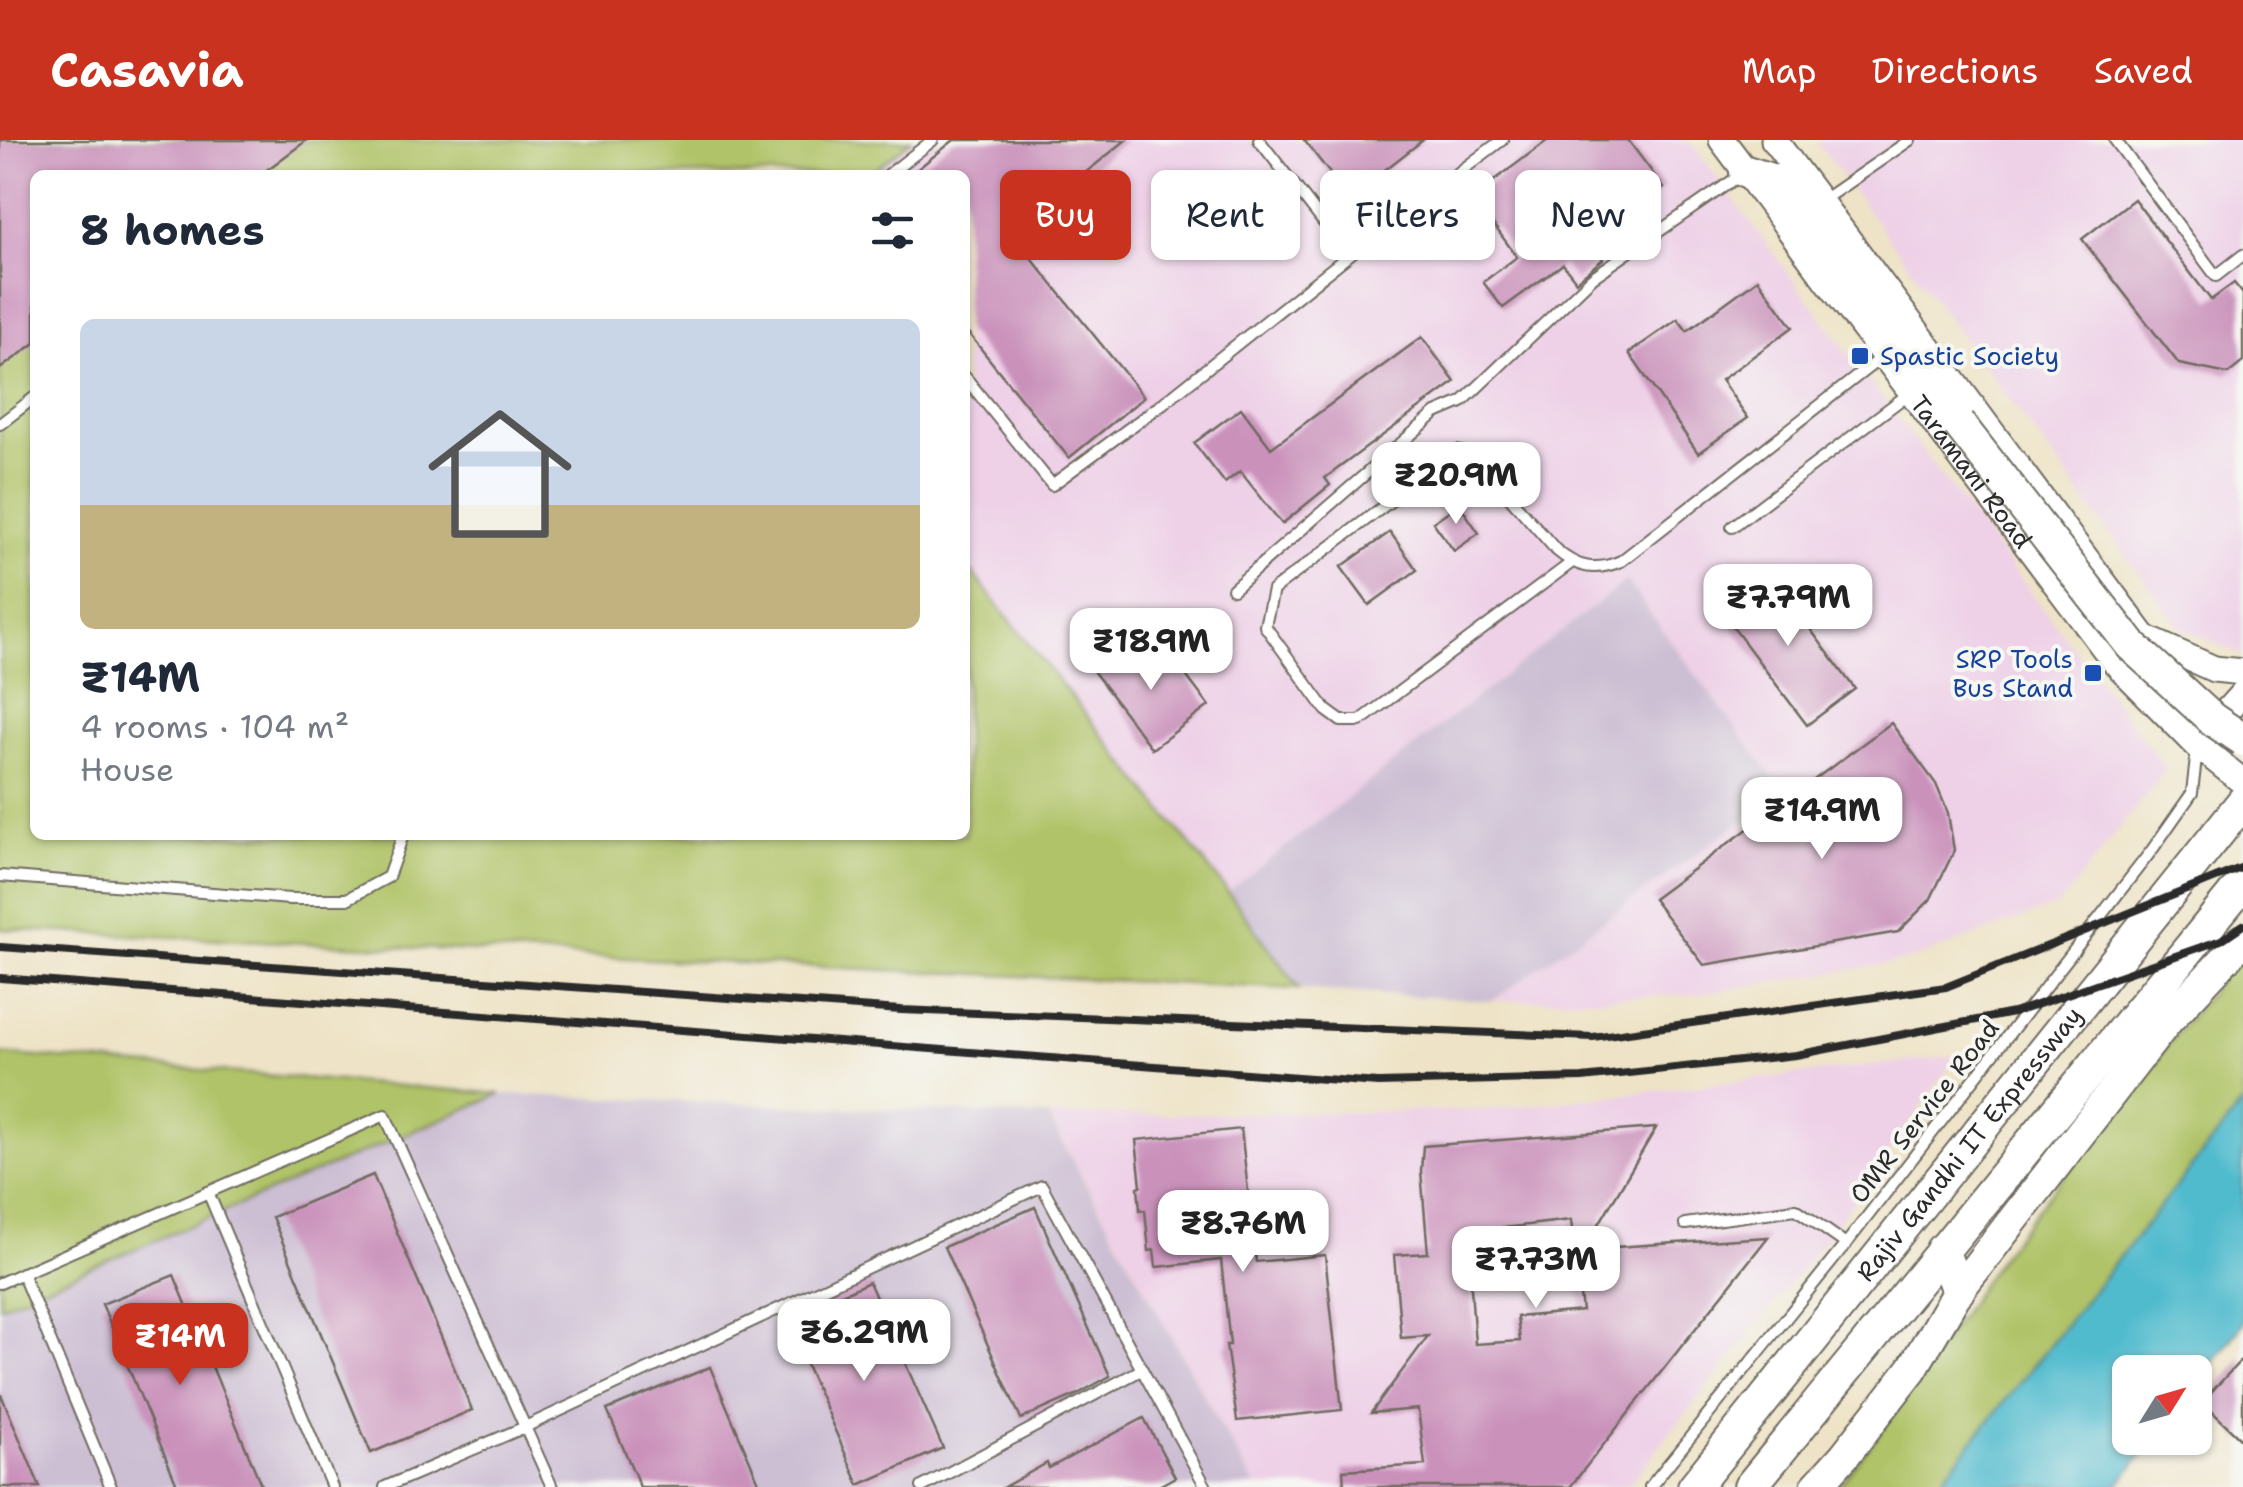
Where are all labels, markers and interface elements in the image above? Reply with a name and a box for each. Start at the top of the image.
text: Casavia [50,38,244,102]
text: Map [1742,47,1817,94]
text: Directions [1872,47,2039,94]
text: Saved [2094,47,2193,94]
chip: Buy [1000,170,1131,260]
chip: Rent [1151,170,1300,260]
chip: Filters [1320,170,1495,260]
chip: New [1515,170,1661,260]
text: 8 homes [80,202,265,258]
icon: filters [865,203,920,258]
place label: Spastic Society [1880,339,2059,373]
marker: Spastic Society [1849,345,1871,367]
icon: home [410,384,590,564]
street label: Taramani Road [1903,388,2040,555]
pin: ₹20.9M [1375,442,1537,527]
text: ₹20.9M [1394,453,1519,496]
pin: ₹7.79M [1707,564,1869,649]
text: ₹7.79M [1725,575,1851,618]
pin: ₹18.9M [1070,608,1232,693]
text: ₹18.9M [1092,619,1210,662]
place label: SRP Tools Bus Stand [1953,642,2073,705]
text: ₹14M [80,649,200,705]
marker: SRP Tools Bus Stand [2082,662,2104,684]
text: 4 rooms · 104 m² [80,705,349,748]
text: House [80,748,174,791]
pin: ₹14.9M [1741,777,1903,862]
text: ₹14.9M [1763,788,1881,831]
street label: Rajiv Gandhi IT Expressway [1849,999,2090,1288]
street label: OMR Service Road [1841,1012,2007,1210]
pin: ₹8.76M [1162,1190,1324,1275]
text: ₹8.76M [1180,1201,1306,1244]
pin: ₹7.73M [1455,1226,1617,1311]
text: ₹7.73M [1474,1237,1598,1280]
pin: ₹6.29M [783,1299,945,1384]
pin: ₹14M [121,1303,239,1388]
text: ₹6.29M [799,1310,929,1353]
text: ₹14M [134,1314,226,1357]
north arrow [2112,1355,2212,1455]
map controls [2112,1355,2212,1455]

